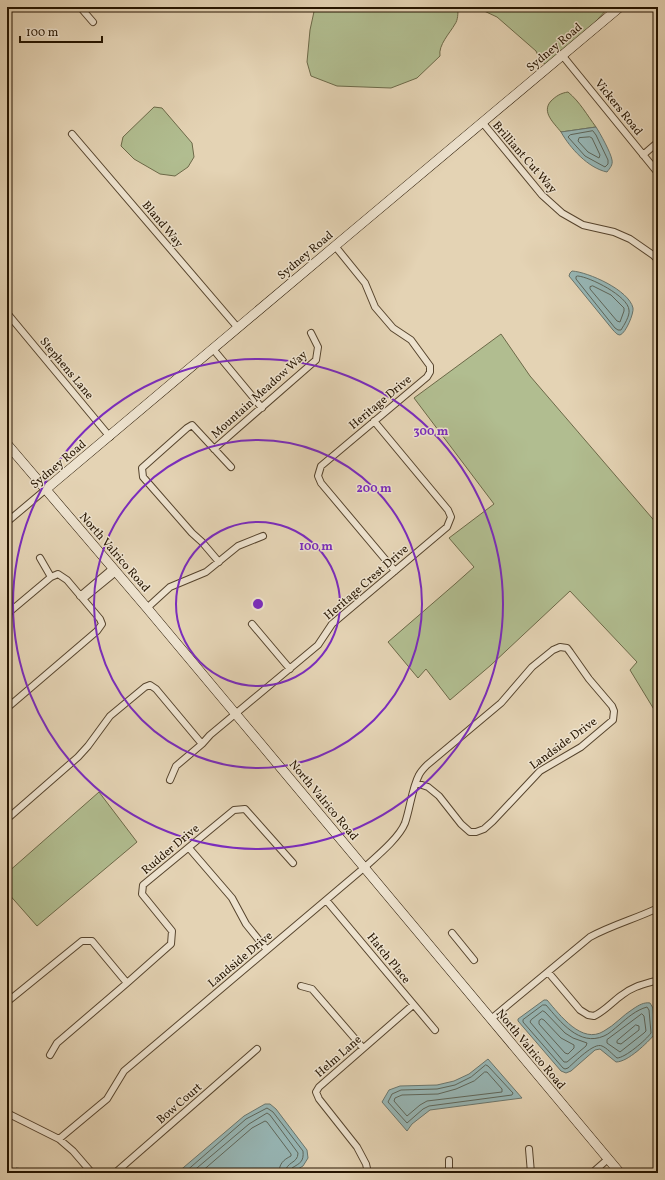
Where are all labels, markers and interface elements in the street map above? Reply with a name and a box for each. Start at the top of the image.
scale bar [20,18,102,44]
street label: Sydney Road [523,20,586,76]
text: 100 m [26,25,59,41]
street label: Vickers Road [591,76,646,139]
street label: Brilliant Cut Way [488,118,560,198]
street label: Bland Way [138,198,187,252]
street label: Sydney Road [274,228,337,284]
street label: Stephens Lane [36,334,97,403]
street label: Mountain Meadow Way [208,347,312,442]
street label: Heritage Drive [346,372,416,434]
text: 300 m [414,424,449,440]
street label: Sydney Road [27,437,90,493]
text: 200 m [356,481,392,497]
street label: North Valrico Road [75,510,153,596]
text: 100 m [299,539,333,555]
street label: Heritage Crest Drive [321,541,413,624]
centre of rings [251,597,265,611]
street label: Landside Drive [527,714,601,774]
street label: North Valrico Road [285,757,362,844]
street label: Rudder Drive [138,821,203,879]
street label: Landside Drive [205,928,276,991]
street label: Hatch Place [363,930,414,988]
street label: North Valrico Road [492,1006,569,1093]
street label: Helm Lane [312,1032,366,1081]
street label: Bow Court [154,1080,206,1128]

